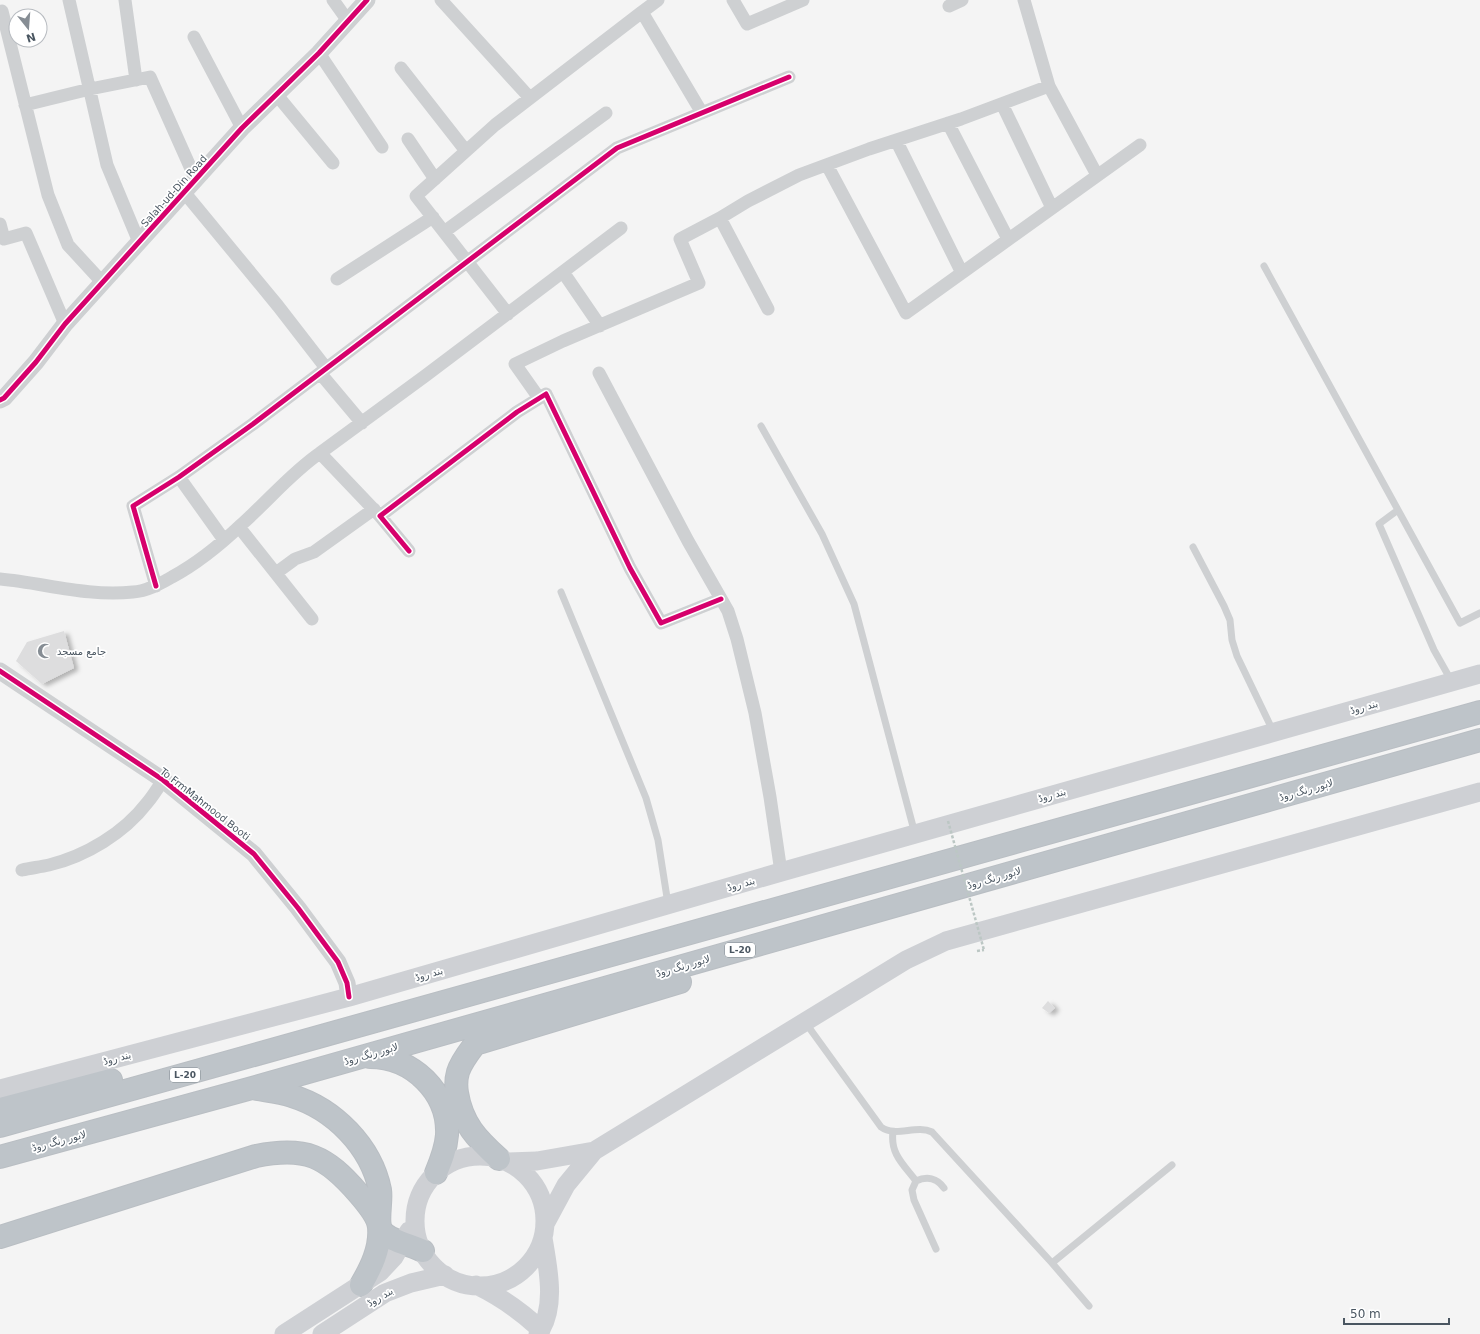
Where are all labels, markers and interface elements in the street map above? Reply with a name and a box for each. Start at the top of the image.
north arrow [8,8,48,48]
text: N [24,30,37,45]
street label: Salah-ud-Din Road [139,153,209,229]
mosque icon: جامع مسجد [36,642,54,660]
place label: جامع مسجد [57,646,106,658]
street label: بند روڈ [1349,698,1379,717]
street label: To FrmMahmood Booti [157,765,252,842]
street label: لاہور رنگ روڈ [1278,777,1335,804]
street label: بند روڈ [1037,786,1067,805]
street label: لاہور رنگ روڈ [966,865,1023,892]
street label: بند روڈ [726,875,756,894]
road number: L-20 [725,943,755,957]
street label: لاہور رنگ روڈ [655,953,712,980]
street label: بند روڈ [414,965,444,984]
street label: لاہور رنگ روڈ [343,1041,400,1068]
street label: بند روڈ [102,1049,132,1068]
road number: L-20 [170,1068,200,1082]
street label: لاہور رنگ روڈ [31,1128,88,1154]
street label: بند روڈ [365,1285,396,1310]
scale bar [1344,1300,1449,1326]
text: 50 m [1350,1307,1381,1321]

